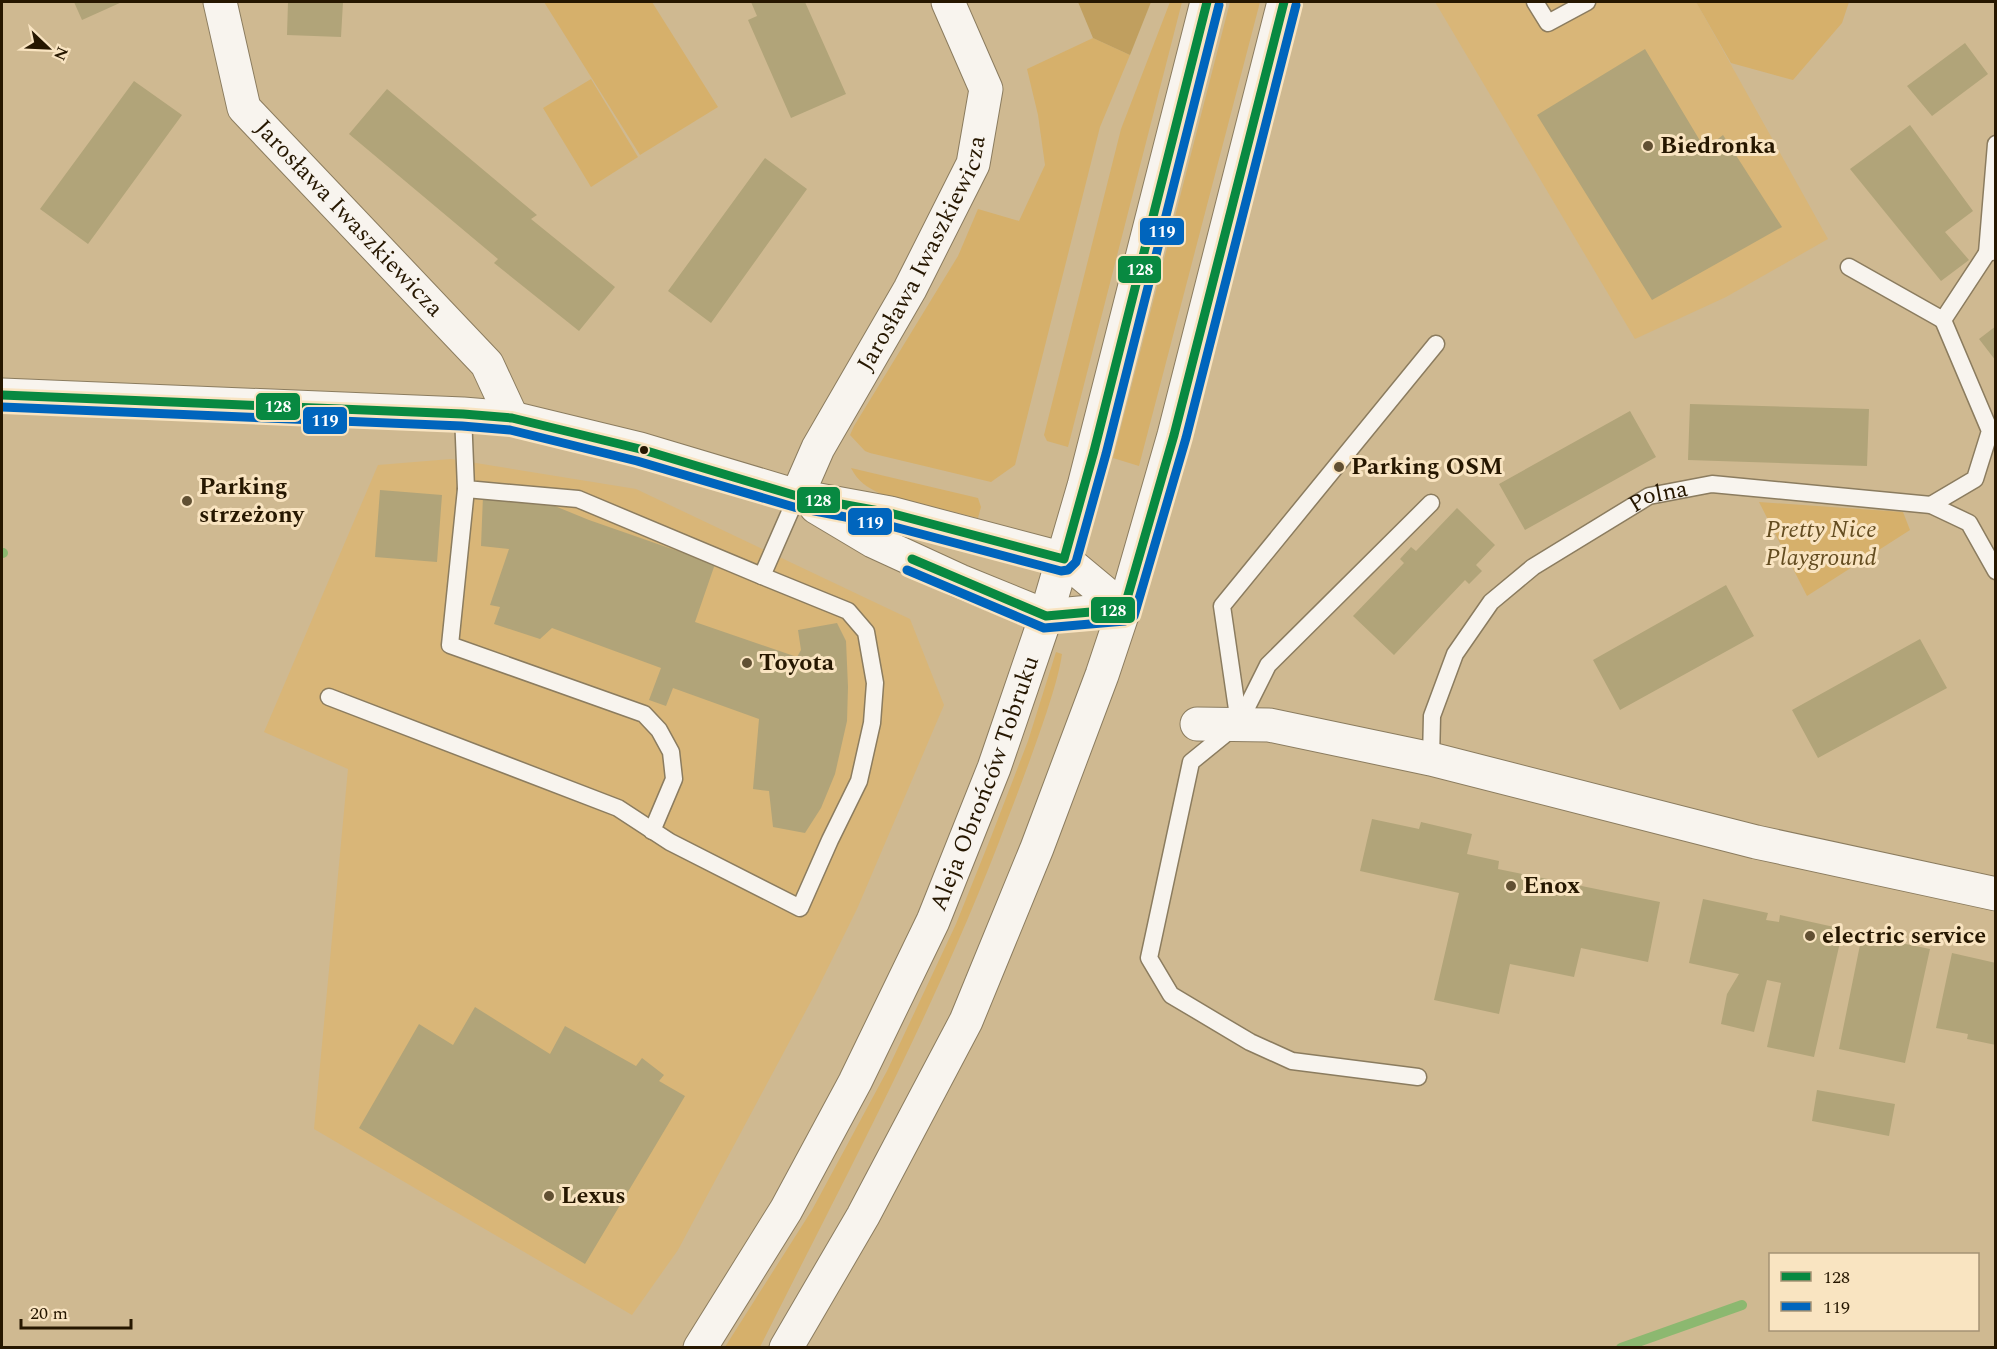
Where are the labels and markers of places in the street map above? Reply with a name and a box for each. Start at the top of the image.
place label: Biedronka [1660,128,1777,164]
marker: Biedronka [1641,139,1655,153]
unlabelled marker [638,444,650,456]
place label: Parking OSM [1351,449,1503,485]
marker: Parking OSM [1332,460,1346,474]
place label: Parking strzeżony [199,469,306,533]
marker: Parking strzeżony [180,494,194,508]
place label: Toyota [759,645,835,681]
marker: Toyota [740,656,754,670]
place label: Enox [1523,868,1580,904]
marker: Enox [1504,879,1518,893]
place label: electric service [1822,918,1986,954]
marker: electric service [1803,929,1817,943]
place label: Lexus [561,1178,626,1214]
marker: Lexus [542,1189,556,1203]

